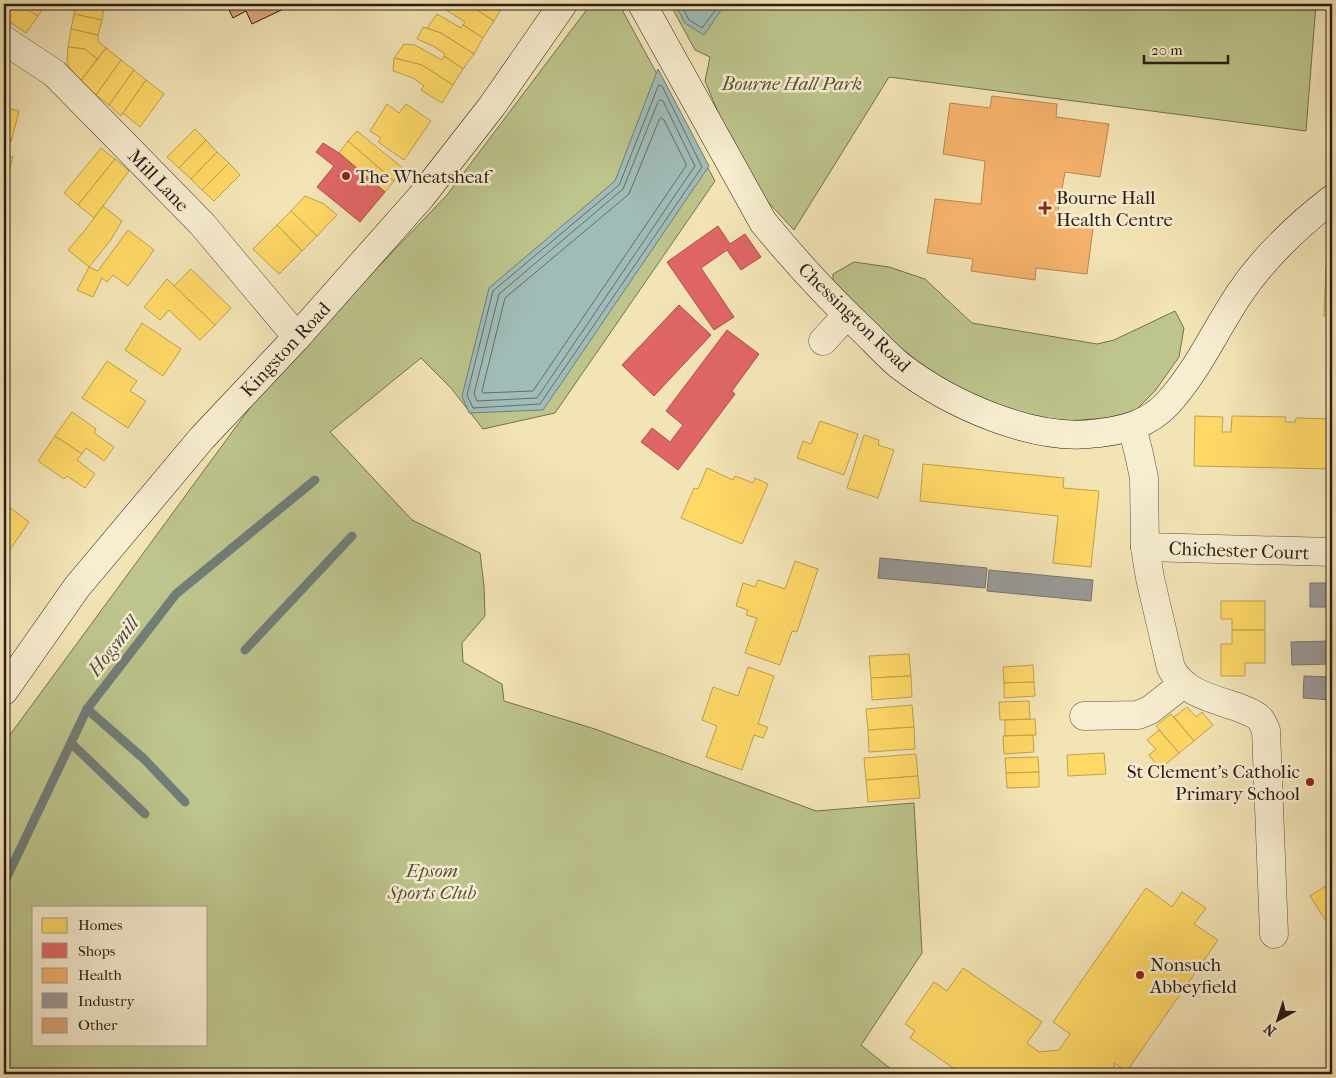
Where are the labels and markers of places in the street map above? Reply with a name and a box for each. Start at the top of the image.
place label: The Wheatsheaf [356,166,493,188]
marker: The Wheatsheaf [340,170,352,182]
place label: Bourne Hall Health Centre [1056,187,1173,231]
marker: Bourne Hall Health Centre [1038,201,1052,215]
place label: St Clement's Catholic Primary School [1127,761,1300,805]
marker: St Clement's Catholic Primary School [1304,776,1316,788]
place label: Nonsuch Abbeyfield [1149,954,1237,998]
marker: Nonsuch Abbeyfield [1134,969,1146,981]

